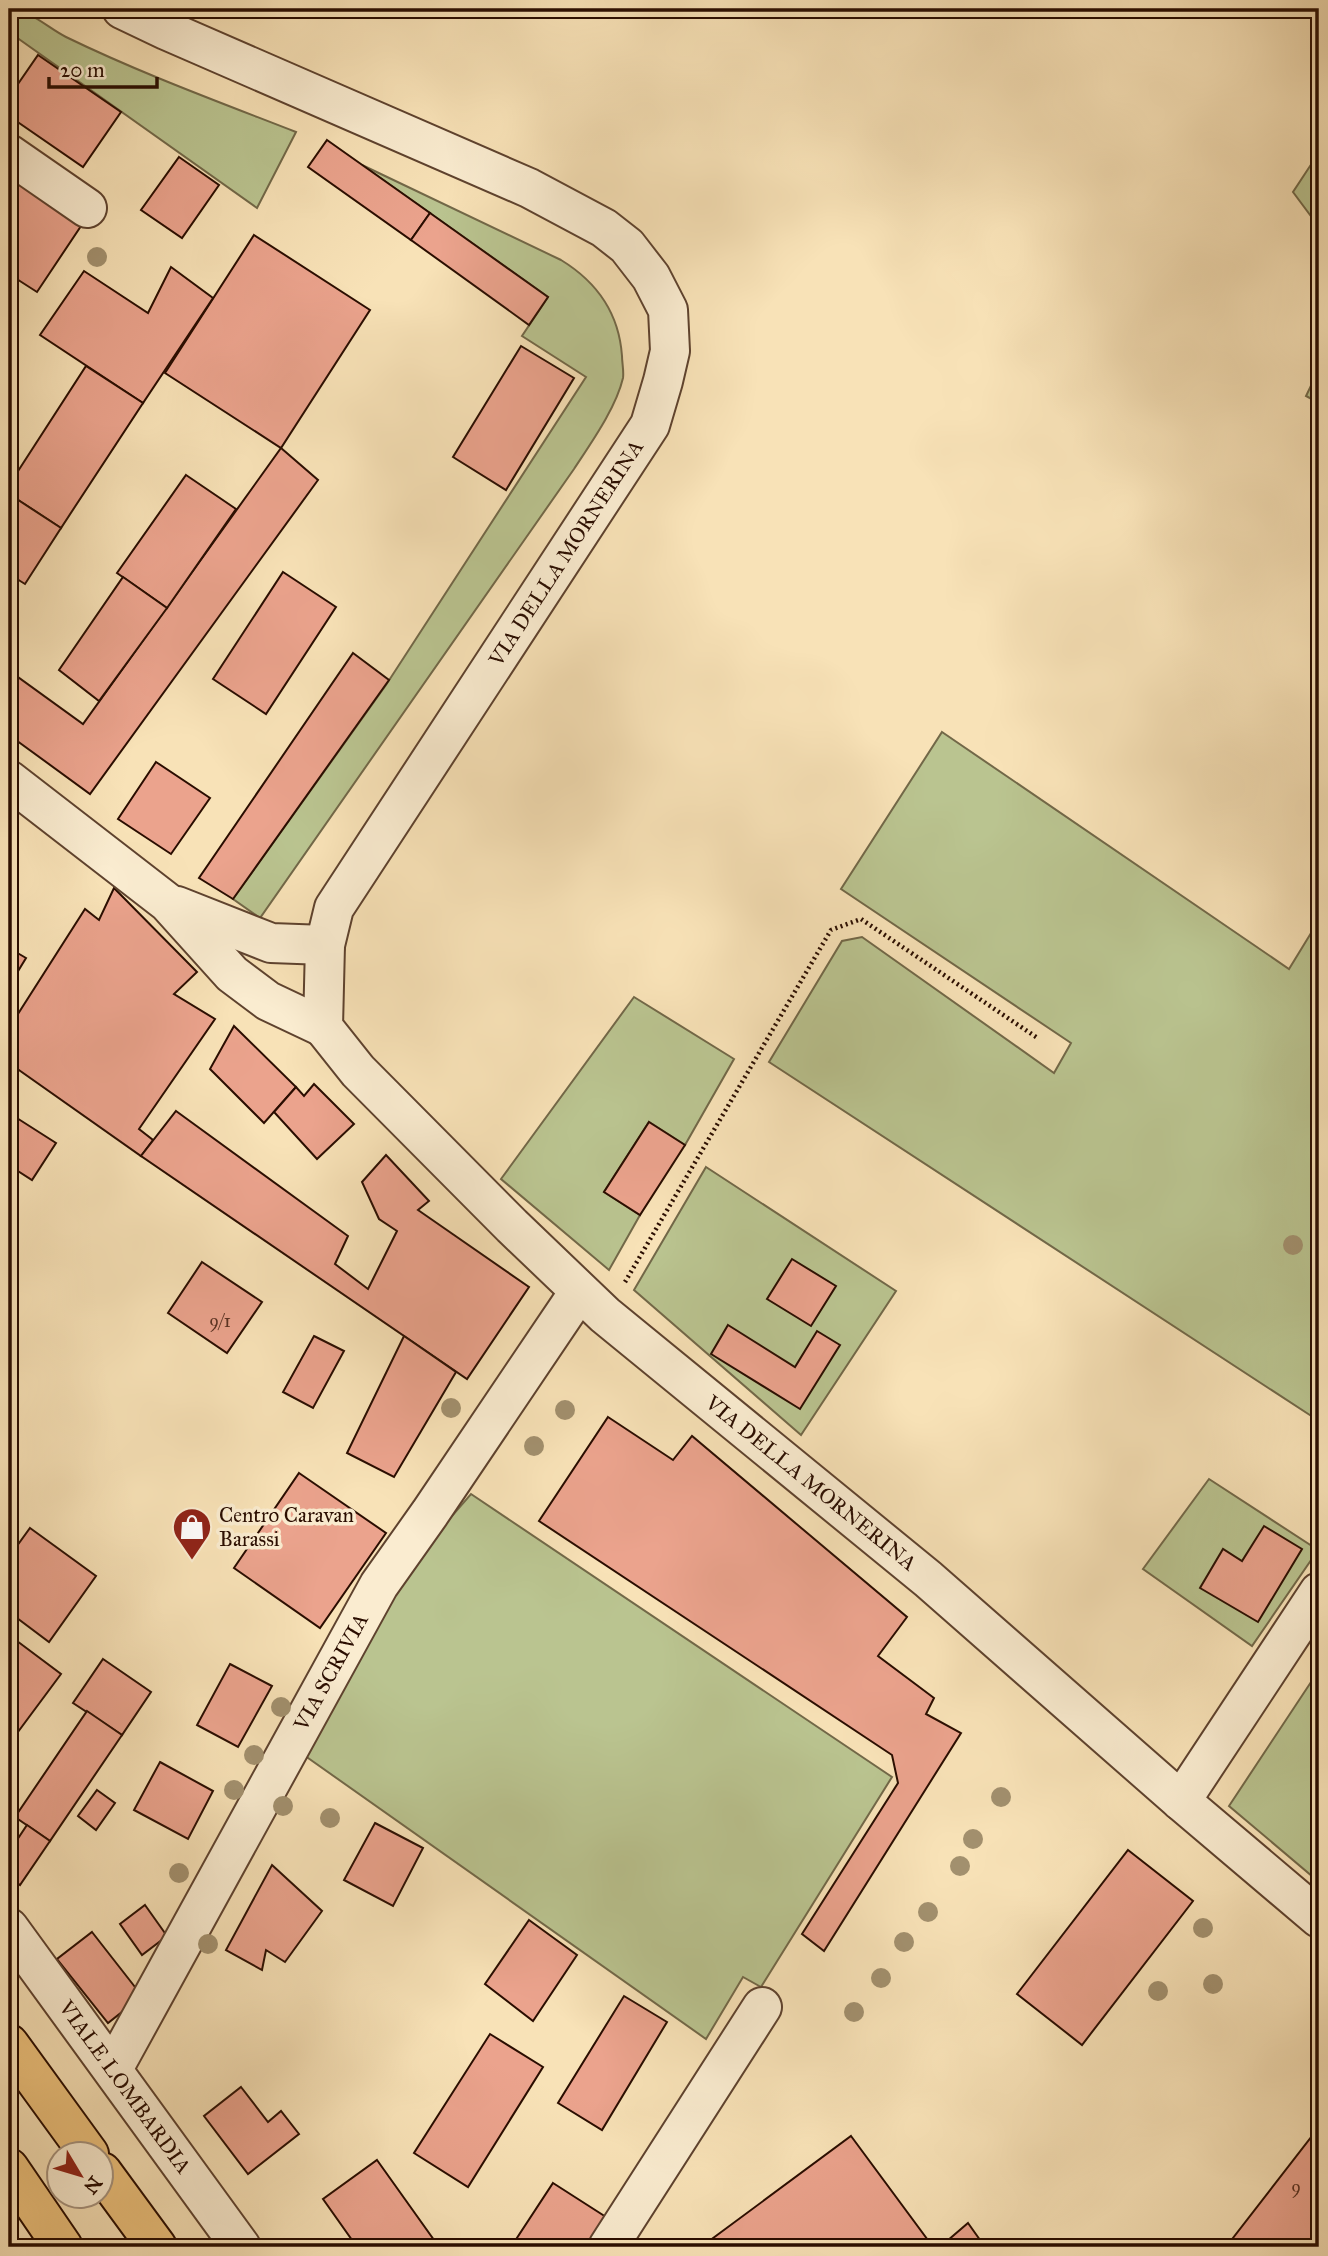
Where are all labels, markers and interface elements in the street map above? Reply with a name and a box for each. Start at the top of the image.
scale bar [49,46,158,90]
text: 20 m [60,57,105,83]
street label: VIA DELLA MORNERINA [483,435,649,672]
house number: 9/1 [209,1310,231,1332]
street label: VIA DELLA MORNERINA [699,1389,922,1576]
place label: Centro Caravan Barassi [219,1502,354,1552]
shop icon: Centro Caravan Barassi [171,1506,213,1561]
street label: VIA SCRIVIA [288,1609,374,1736]
street label: VIALE LOMBARDIA [53,1994,197,2179]
north arrow [46,2140,116,2210]
text: N [79,2172,107,2199]
house number: 9 [1291,2176,1301,2198]

